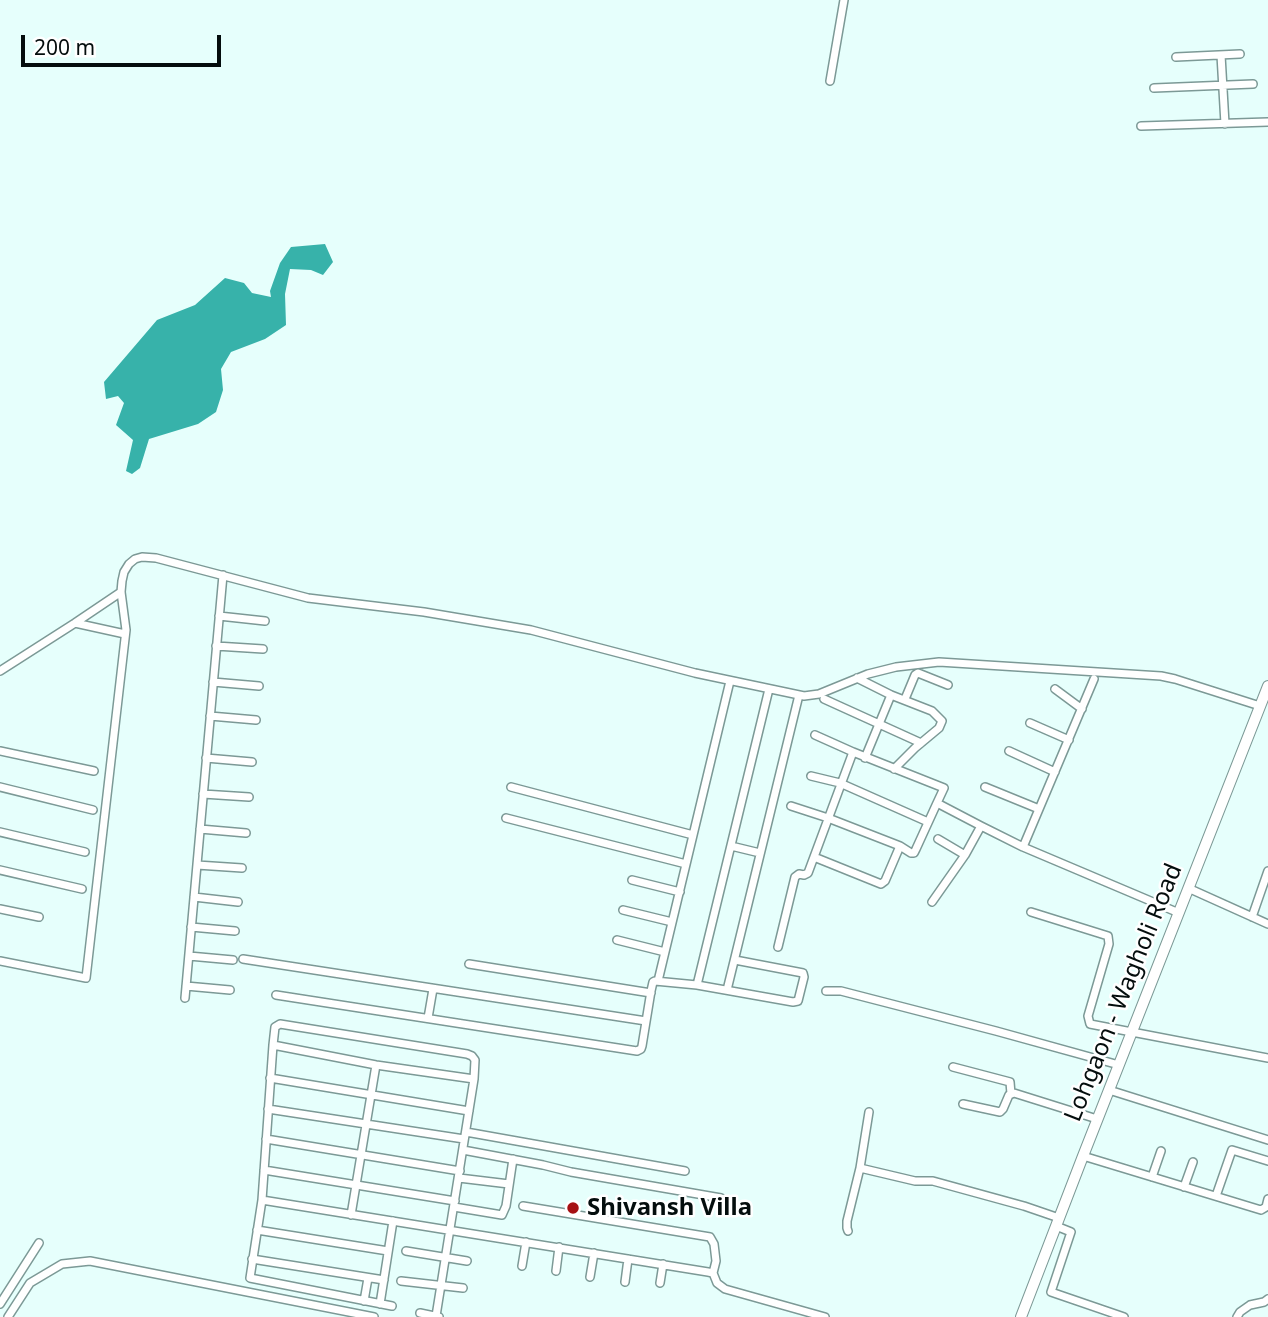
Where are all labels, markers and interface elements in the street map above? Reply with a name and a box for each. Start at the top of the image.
scale bar [24,21,224,65]
text: 200 m [34,33,95,61]
street label: Lohgaon - Wagholi Road [1059,860,1189,1126]
place label: Shivansh Villa [587,1194,752,1222]
marker: Shivansh Villa [565,1200,581,1216]

